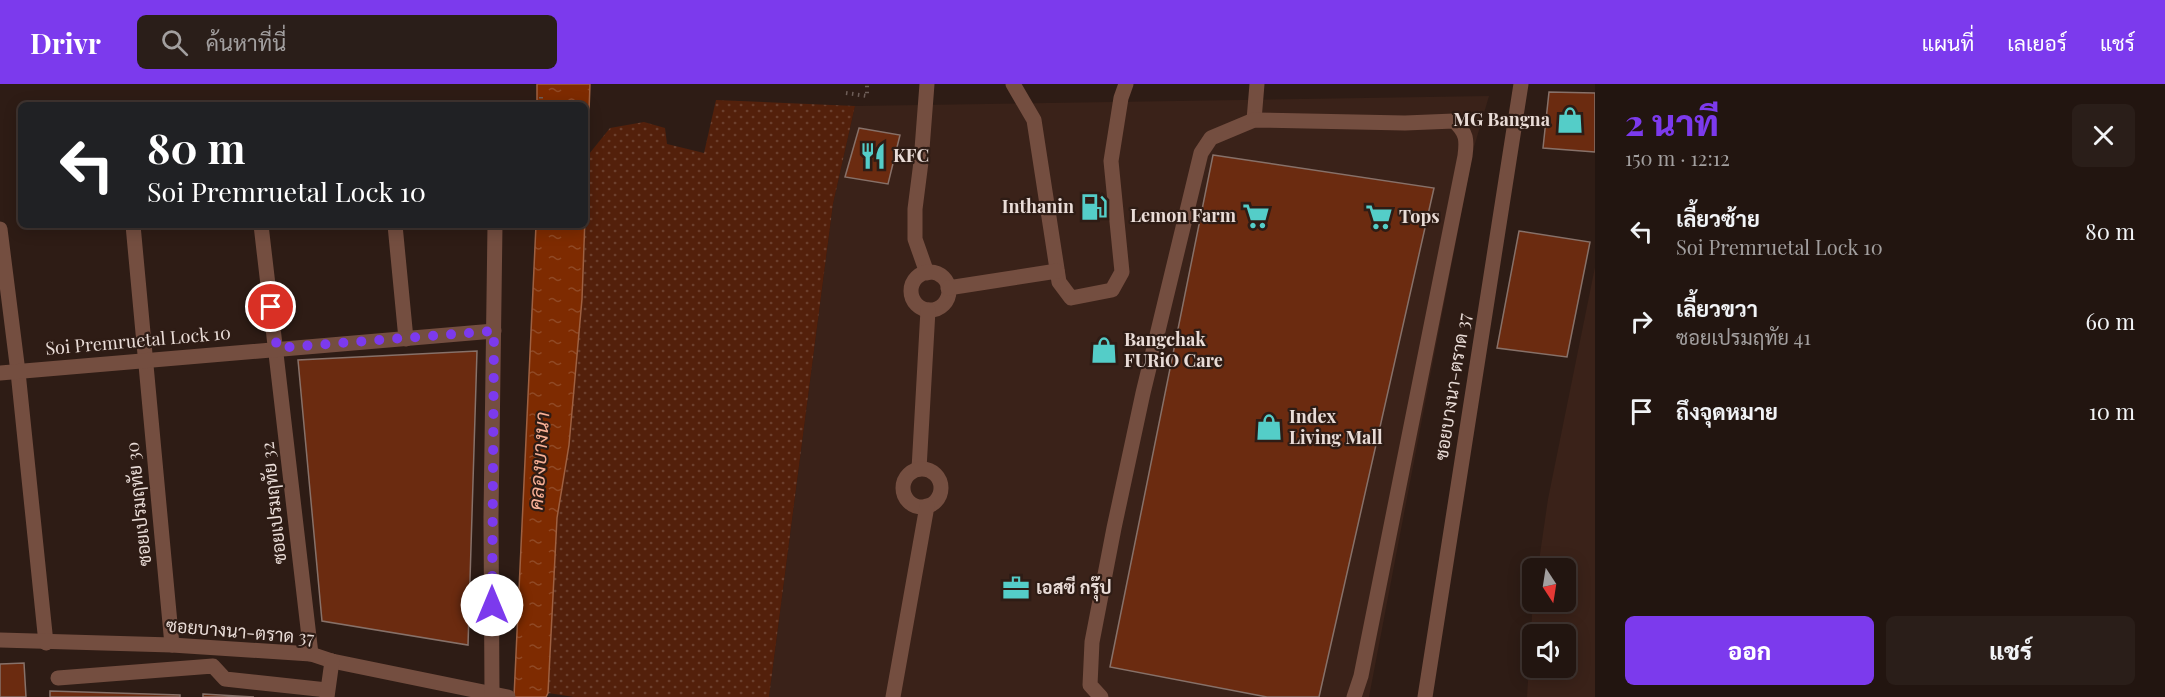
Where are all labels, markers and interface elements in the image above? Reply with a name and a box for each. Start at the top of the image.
search box [137,15,557,69]
text: Drivr [30,24,101,61]
icon: search [158,26,191,59]
text: ค้นหาที่นี่ [206,27,286,57]
text: แผนที่ [1922,28,1974,56]
text: เลเยอร์ [2007,28,2067,56]
text: แชร์ [2100,28,2135,56]
text: 2 นาที [1625,97,1719,145]
button: close [2072,104,2135,167]
shop icon: MG Bangna [1555,105,1585,135]
place label: MG Bangna [1453,107,1551,131]
text: 80 m [147,119,245,175]
icon: left [48,126,126,204]
restaurant icon: KFC [858,141,888,171]
place label: KFC [893,143,929,167]
text: 150 m · 12:12 [1625,144,1730,171]
text: Soi Premruetal Lock 10 [147,173,426,209]
fuel station icon: Inthanin [1079,192,1109,222]
place label: Inthanin [1002,194,1074,218]
supermarket icon: Lemon Farm [1241,201,1271,231]
supermarket icon: Tops [1364,202,1394,232]
place label: Lemon Farm [1130,203,1237,227]
text: เลี้ยวซ้าย [1676,203,1760,233]
place label: Tops [1399,204,1440,228]
icon: left [1625,215,1658,248]
text: 80 m [2085,216,2135,246]
text: Soi Premruetal Lock 10 [1676,233,1883,260]
pin [245,281,296,332]
icon: arrive [254,290,287,323]
text: เลี้ยวขวา [1676,293,1758,323]
icon: right [1625,305,1658,338]
text: 60 m [2085,306,2135,336]
street label: ซอยบางนา-ตราด 37 [1429,311,1476,462]
street label: Soi Premruetal Lock 10 [44,320,232,360]
text: ซอยเปรมฤทัย 41 [1676,323,1811,350]
place label: Bangchak FURiO Care [1124,327,1223,372]
shop icon: Bangchak FURiO Care [1089,335,1119,365]
icon: arrive [1625,395,1658,428]
text: ถึงจุดหมาย [1676,396,1778,426]
text: 10 m [2089,396,2135,426]
place label: Index Living Mall [1289,404,1383,449]
water label: คลองบางนา [521,411,554,511]
shop icon: Index Living Mall [1254,412,1284,442]
street label: ซอยเปรมฤทัย 30 [120,441,156,568]
street label: ซอยเปรมฤทัย 32 [255,441,291,565]
north arrow [1522,558,1576,612]
map controls [1522,558,1576,678]
position arrow [460,573,524,637]
office icon: เอสซี กรุ๊ป [1001,573,1031,603]
place label: เอสซี กรุ๊ป [1036,575,1111,602]
street label: ซอยบางนา-ตราด 37 [165,613,316,649]
button: ออก [1625,616,1874,685]
button: แชร์ [1886,616,2135,685]
button: sound [1522,624,1576,678]

